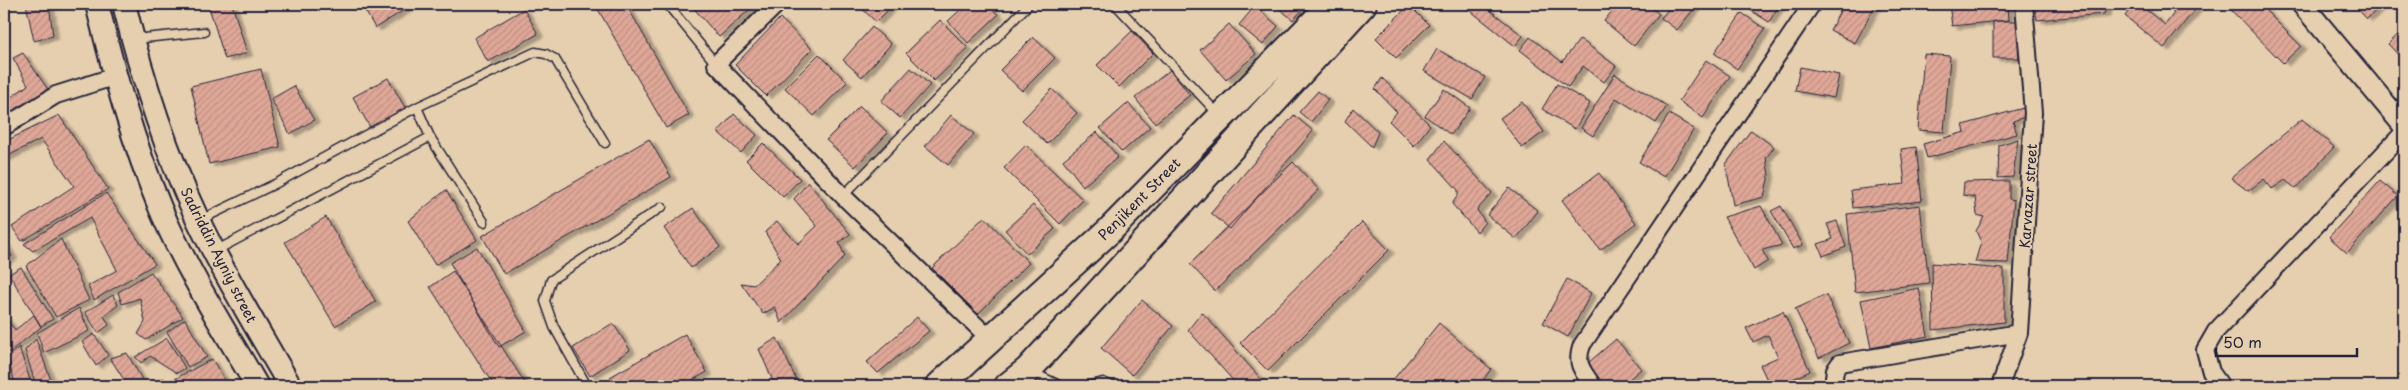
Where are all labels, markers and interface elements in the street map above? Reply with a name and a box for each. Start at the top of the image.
street label: Karvazar street [2014,143,2042,249]
street label: Penjikent Street [1093,153,1185,245]
street label: Sadriddin Ayniy street [176,184,262,327]
scale bar [2216,325,2357,357]
text: 50 m [2223,330,2262,353]

